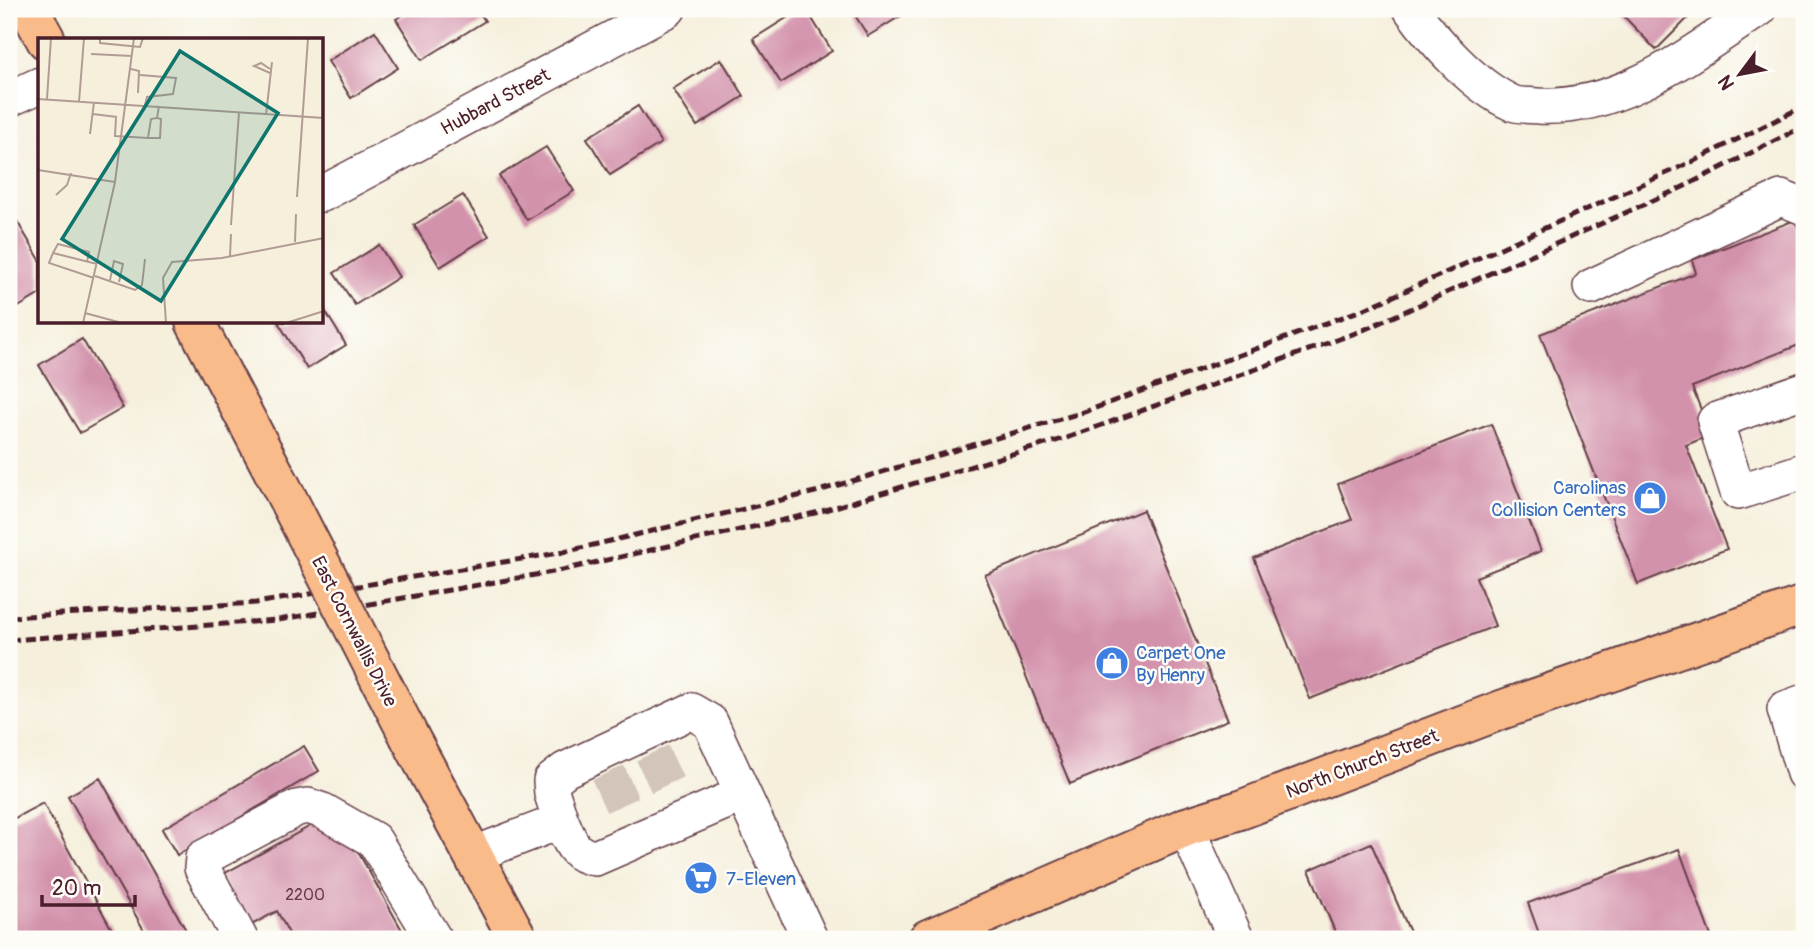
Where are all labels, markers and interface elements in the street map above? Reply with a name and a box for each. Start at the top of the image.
inset map [38,38,324,324]
north arrow [1704,38,1774,108]
street label: Hubbard Street [437,63,555,141]
text: N [1713,71,1740,94]
place label: Carolinas Collision Centers [1491,476,1626,522]
shop icon: Carolinas Collision Centers [1631,479,1669,517]
street label: East Cornwallis Drive [306,552,403,711]
place label: Carpet One By Henry [1136,641,1226,687]
shop icon: Carpet One By Henry [1093,644,1131,682]
street label: North Church Street [1283,724,1442,804]
supermarket icon: 7-Eleven [682,859,720,897]
scale bar [42,864,135,908]
place label: 7-Eleven [726,867,796,891]
text: 20 m [52,875,101,902]
house number: 2200 [285,885,325,905]

